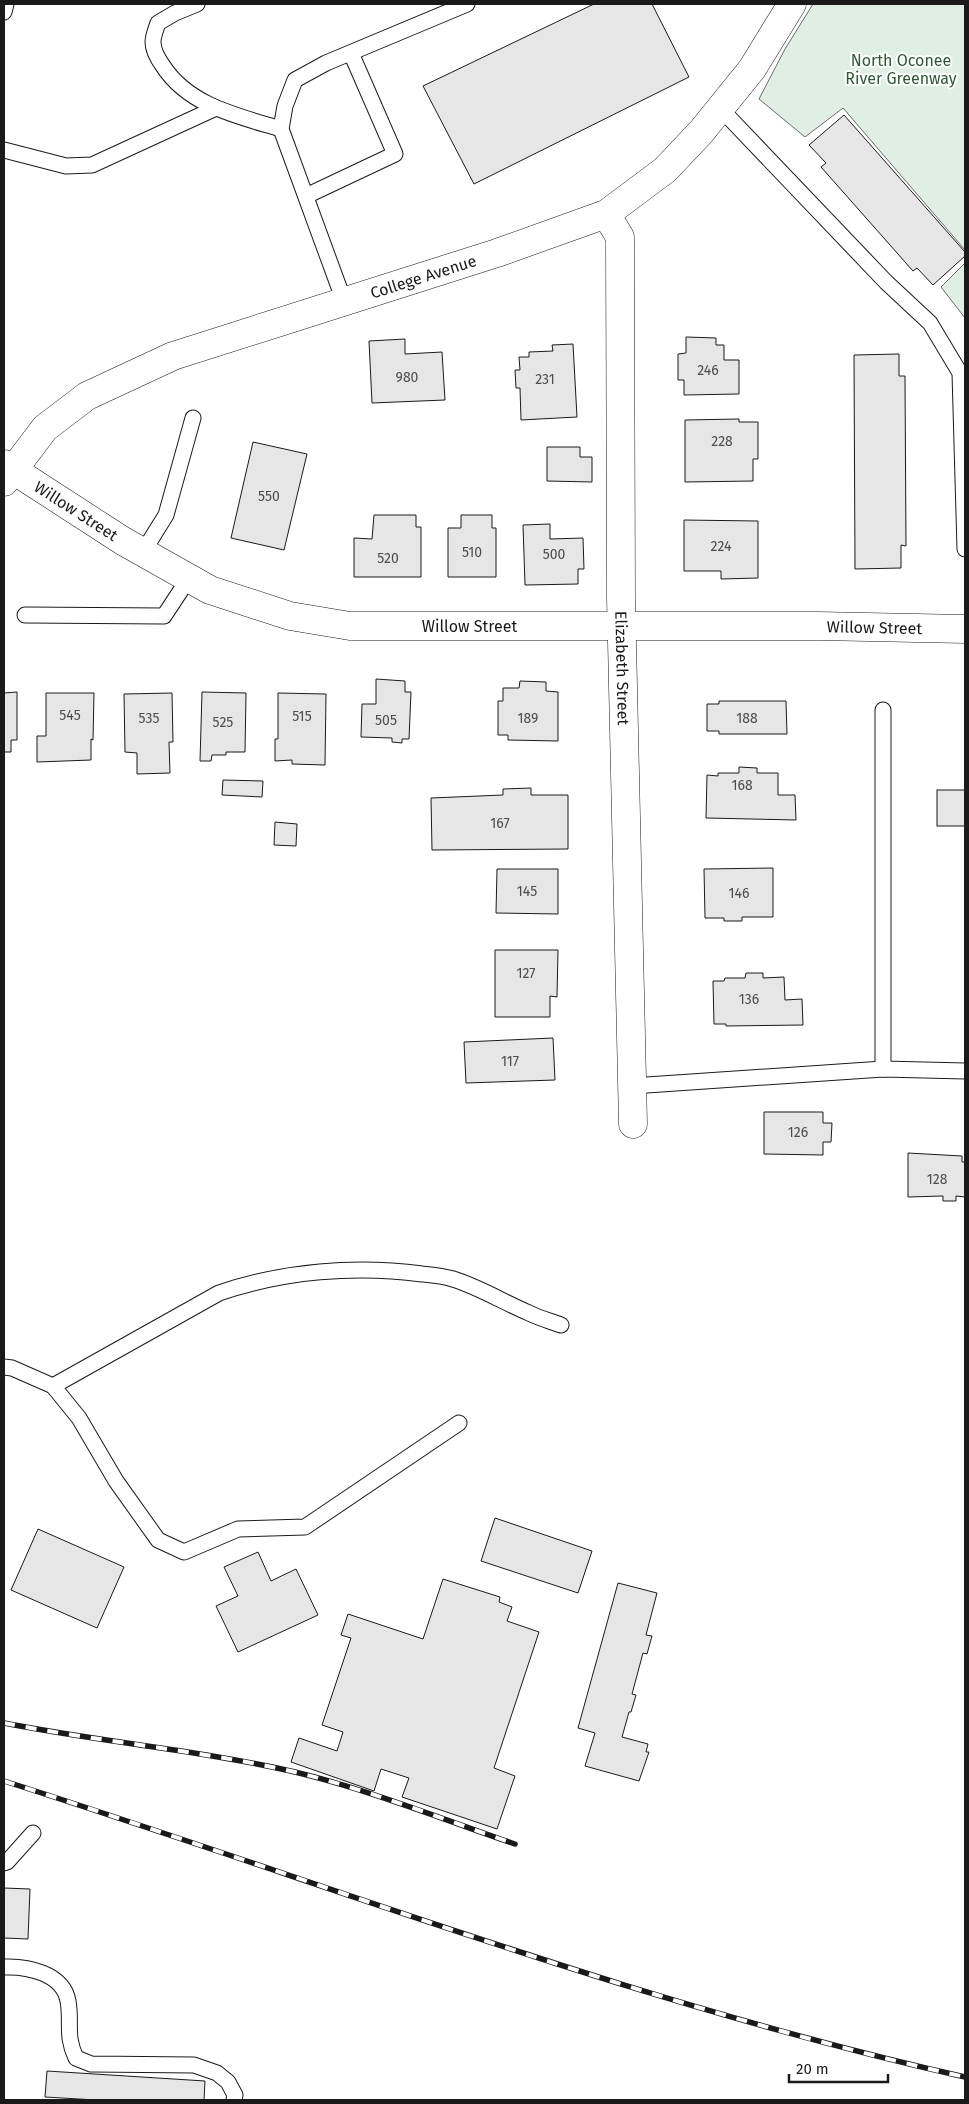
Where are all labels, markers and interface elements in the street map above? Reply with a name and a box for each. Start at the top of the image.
park label: North Oconee River Greenway [845,51,957,88]
street label: College Avenue [368,251,479,302]
house number: 246 [697,362,719,379]
house number: 980 [396,369,419,386]
house number: 231 [535,371,555,388]
house number: 228 [711,433,733,450]
street label: Willow Street [31,477,122,545]
house number: 550 [258,488,280,505]
house number: 224 [711,538,732,555]
house number: 510 [462,544,482,561]
house number: 500 [543,546,566,563]
house number: 520 [377,550,399,567]
street label: Elizabeth Street [612,611,633,726]
street label: Willow Street [422,617,517,636]
street label: Willow Street [826,617,923,638]
house number: 545 [59,707,81,724]
house number: 515 [292,708,312,725]
house number: 535 [139,710,159,727]
house number: 189 [518,710,538,727]
house number: 188 [736,710,758,727]
house number: 505 [375,712,397,729]
house number: 525 [213,714,233,731]
house number: 168 [731,777,753,794]
house number: 167 [490,815,510,832]
house number: 145 [517,883,537,900]
house number: 146 [729,885,749,902]
house number: 127 [516,965,536,982]
house number: 136 [739,991,759,1008]
house number: 117 [501,1053,519,1070]
house number: 126 [788,1124,808,1141]
house number: 128 [927,1171,948,1188]
scale bar [789,2052,888,2084]
text: 20 m [796,2060,829,2078]

